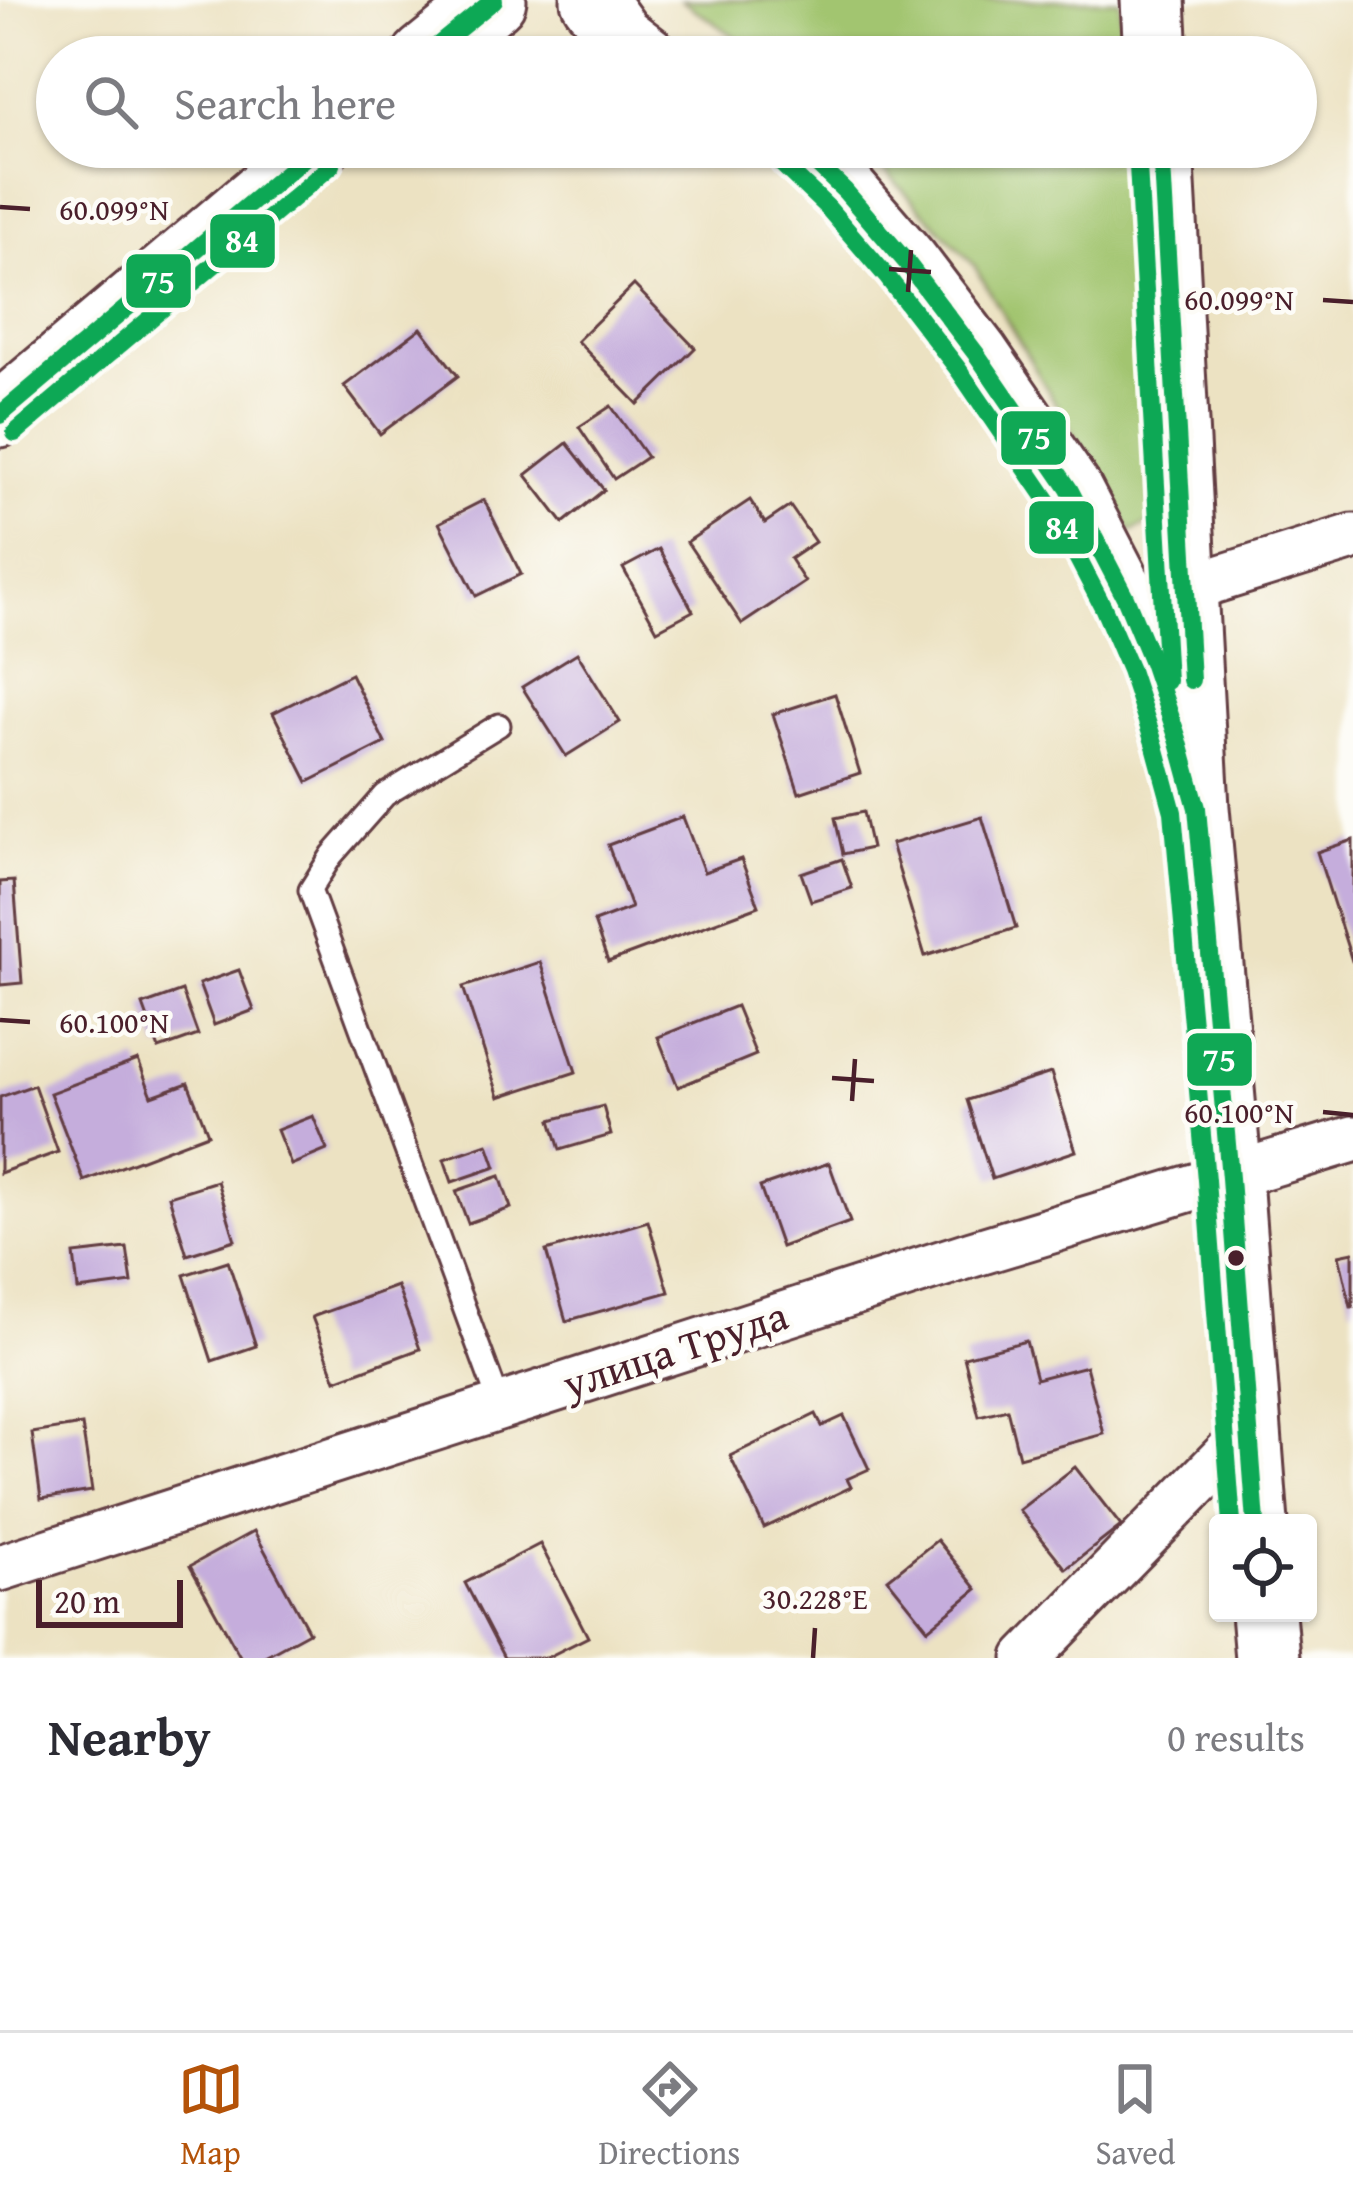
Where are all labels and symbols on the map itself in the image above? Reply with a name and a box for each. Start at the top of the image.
text: 60.099°N [59,187,169,231]
line badge: 84 [208,212,277,270]
text: 84 [225,216,259,264]
line badge: 75 [124,252,193,310]
text: 75 [141,257,175,305]
text: 60.099°N [1184,277,1294,321]
line badge: 75 [999,409,1068,467]
text: 75 [1017,413,1051,461]
line badge: 84 [1027,499,1096,556]
text: 84 [1045,503,1079,551]
text: 60.100°N [59,1000,169,1044]
line badge: 75 [1185,1031,1254,1088]
text: 75 [1202,1035,1236,1083]
text: 60.100°N [1184,1090,1294,1134]
unlabelled marker [1225,1247,1247,1269]
street label: улица Труда [554,1284,795,1414]
scale bar [36,1574,183,1627]
text: 30.228°E [762,1576,868,1620]

